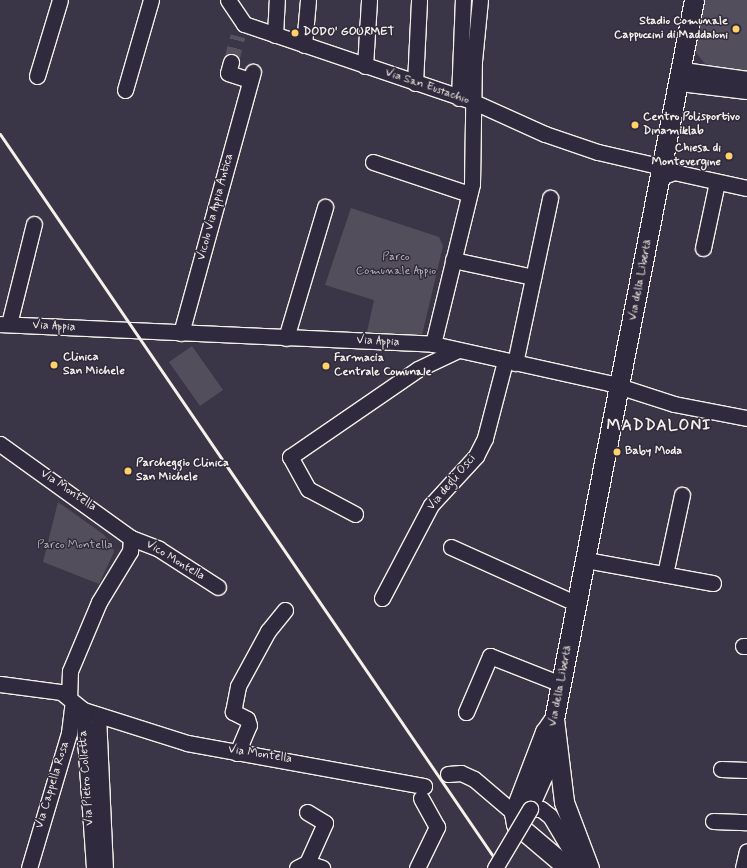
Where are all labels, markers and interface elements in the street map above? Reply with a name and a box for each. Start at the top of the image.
place label: Stadio Comunale Cappuccini di Maddaloni [612,15,728,43]
marker: Stadio Comunale Cappuccini di Maddaloni [731,24,741,34]
place label: DODO' GOURMET [303,26,394,40]
marker: DODO' GOURMET [290,28,300,38]
street label: Via San Eustachio [383,66,471,108]
place label: Centro Polisportivo Dinamiklab [643,111,740,139]
marker: Centro Polisportivo Dinamiklab [630,120,640,130]
place label: Chiesa di Montevergine [652,142,721,170]
marker: Chiesa di Montevergine [724,151,734,161]
street label: Vicolo Via Appia Antica [195,152,237,262]
street label: Via della Libertà [626,238,656,322]
park label: Parco Comunale Appio [356,251,436,279]
street label: Via Appia [32,319,76,335]
street label: Via Appia [356,334,400,350]
place label: Clinica San Michele [63,351,125,379]
place label: Farmacia Centrale Comunale [334,352,438,380]
marker: Clinica San Michele [48,359,60,371]
marker: Farmacia Centrale Comunale [321,361,331,371]
district label: MADDALONI [607,416,711,436]
place label: Baby Moda [625,445,682,459]
marker: Baby Moda [612,447,622,457]
street label: Via degli Osci [424,452,480,514]
place label: Parcheggio Clinica San Michele [136,457,229,485]
marker: Parcheggio Clinica San Michele [123,466,133,476]
street label: Via Montella [37,467,99,515]
street label: Vico Montella [141,537,209,585]
park label: Parco Montella [36,539,114,553]
street label: Via della Libertà [546,644,576,728]
street label: Via Pietro Colletta [77,730,97,826]
street label: Via Cappella Rosa [33,740,73,830]
street label: Via Montella [226,743,294,767]

